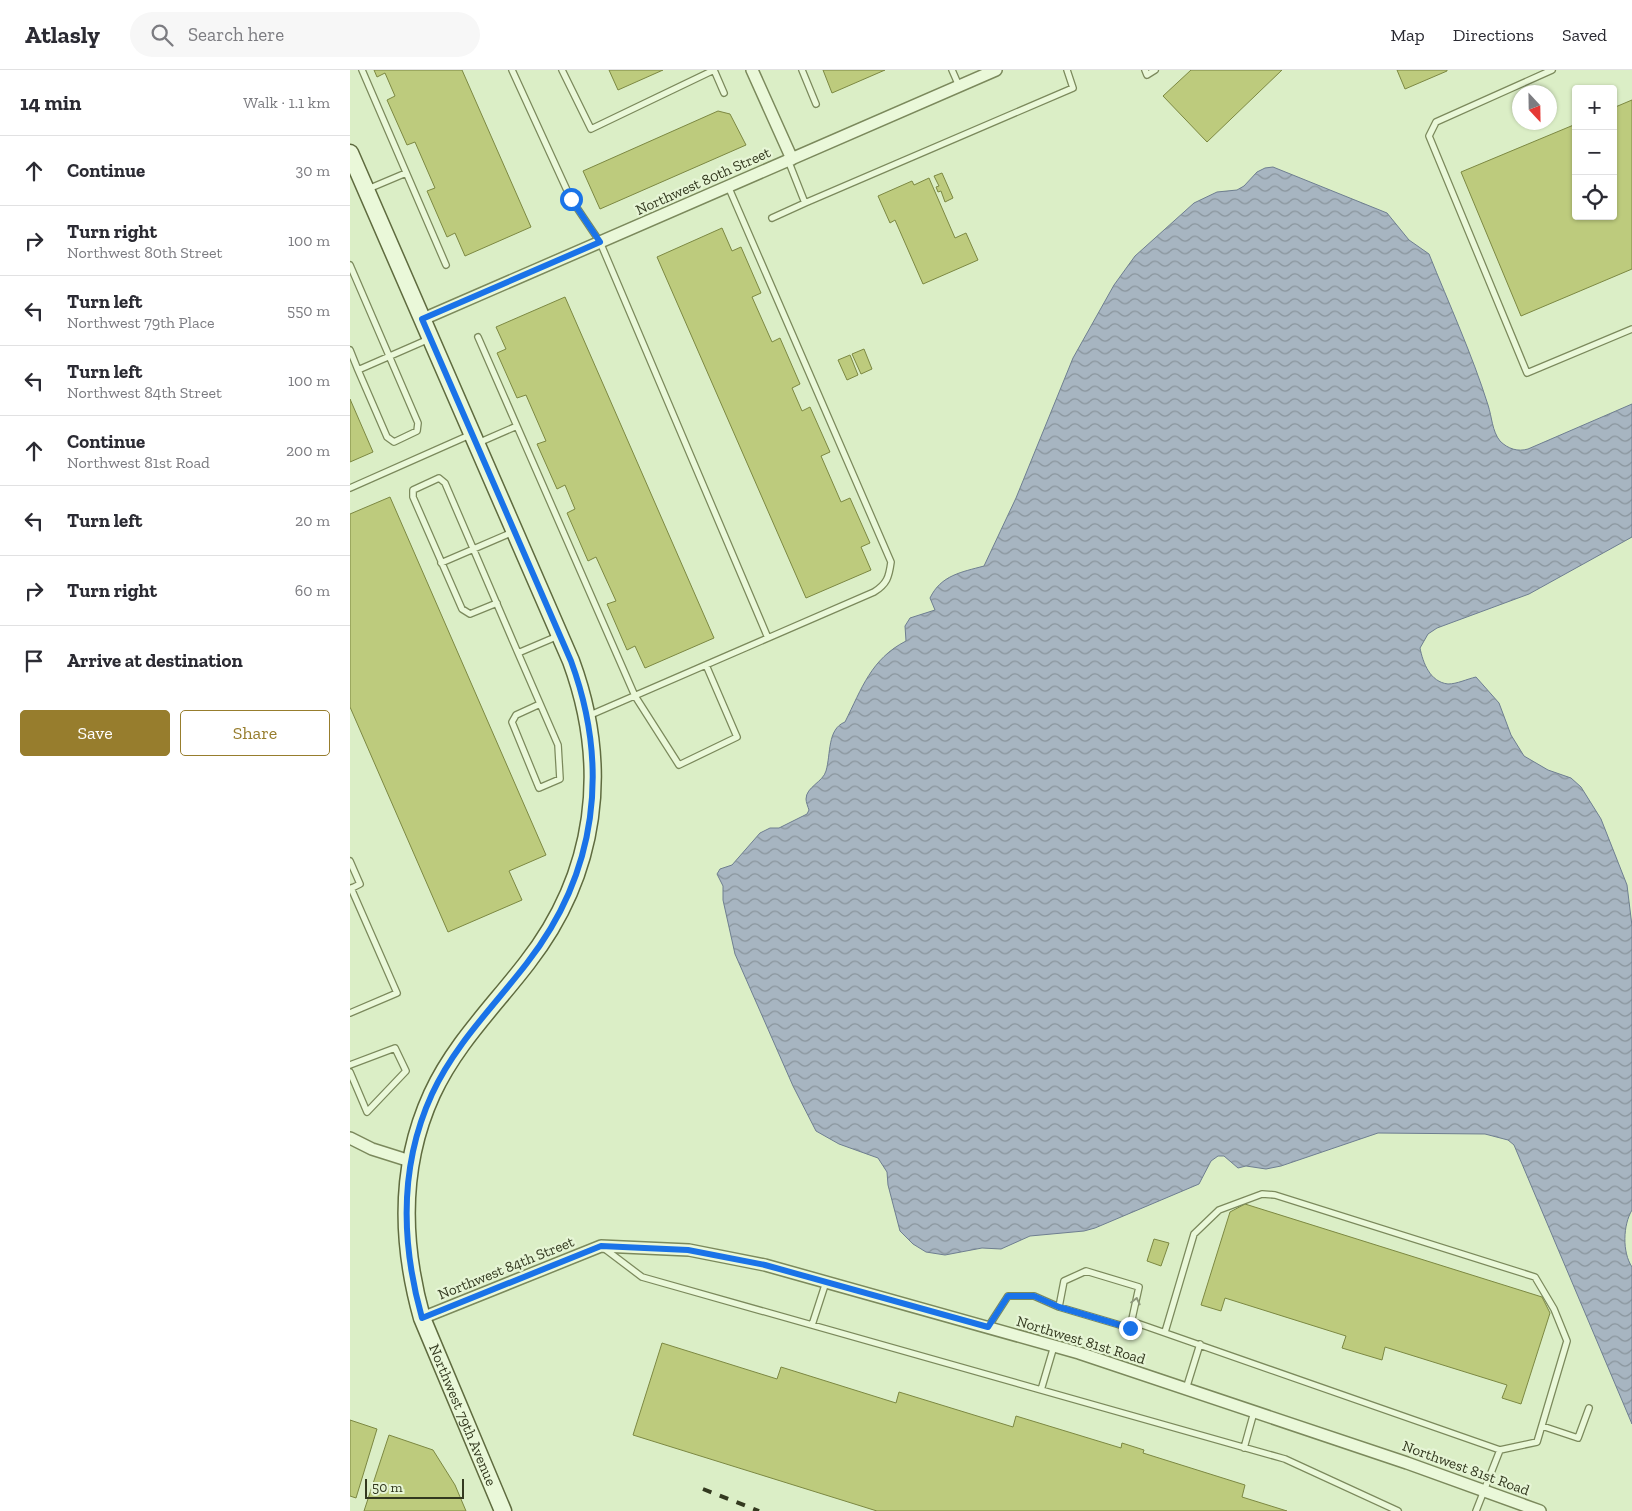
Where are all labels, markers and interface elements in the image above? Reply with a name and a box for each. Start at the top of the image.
search box [130,12,480,57]
text: Atlasly [25,20,100,49]
icon: search [148,21,176,49]
text: Search here [188,23,284,46]
text: Map [1390,24,1425,46]
text: Directions [1453,24,1534,46]
text: Saved [1562,24,1607,46]
north arrow [1512,85,1557,130]
map controls [1572,85,1617,220]
button: + [1572,85,1617,130]
text: 14 min [20,90,82,115]
text: Walk · 1.1 km [243,93,330,112]
button: − [1572,130,1617,175]
street label: Northwest 80th Street [633,143,774,219]
icon: ahead [20,157,48,185]
text: Continue [67,159,145,182]
text: 30 m [296,161,330,180]
button: locate [1572,175,1617,220]
route start [560,188,583,211]
text: Turn right [67,220,157,243]
icon: right [20,227,48,255]
text: 100 m [288,231,330,250]
text: Northwest 80th Street [67,243,223,262]
text: Turn left [67,290,142,313]
icon: left [20,297,48,325]
text: 550 m [287,301,330,320]
text: Northwest 79th Place [67,313,215,332]
text: Turn left [67,360,142,383]
icon: left [20,367,48,395]
text: 100 m [288,371,330,390]
text: Northwest 84th Street [67,383,222,402]
text: Continue [67,430,145,453]
icon: ahead [20,437,48,465]
text: 200 m [286,441,330,460]
text: Northwest 81st Road [67,453,210,472]
icon: left [20,507,48,535]
text: Turn left [67,509,142,532]
text: 20 m [295,511,330,530]
icon: right [20,577,48,605]
text: Turn right [67,579,157,602]
text: 60 m [295,581,330,600]
icon: arrive [20,647,48,675]
text: Arrive at destination [67,649,243,672]
button: Save [20,710,170,756]
button: Share [180,710,330,756]
street label: Northwest 84th Street [435,1232,577,1304]
one-way arrow [1130,1297,1141,1306]
street label: Northwest 81st Road [1014,1312,1148,1368]
route end [1119,1317,1142,1340]
street label: Northwest 79th Avenue [425,1341,500,1488]
street label: Northwest 81st Road [1400,1437,1533,1500]
scale bar [365,1476,464,1499]
text: 50 m [372,1479,403,1496]

